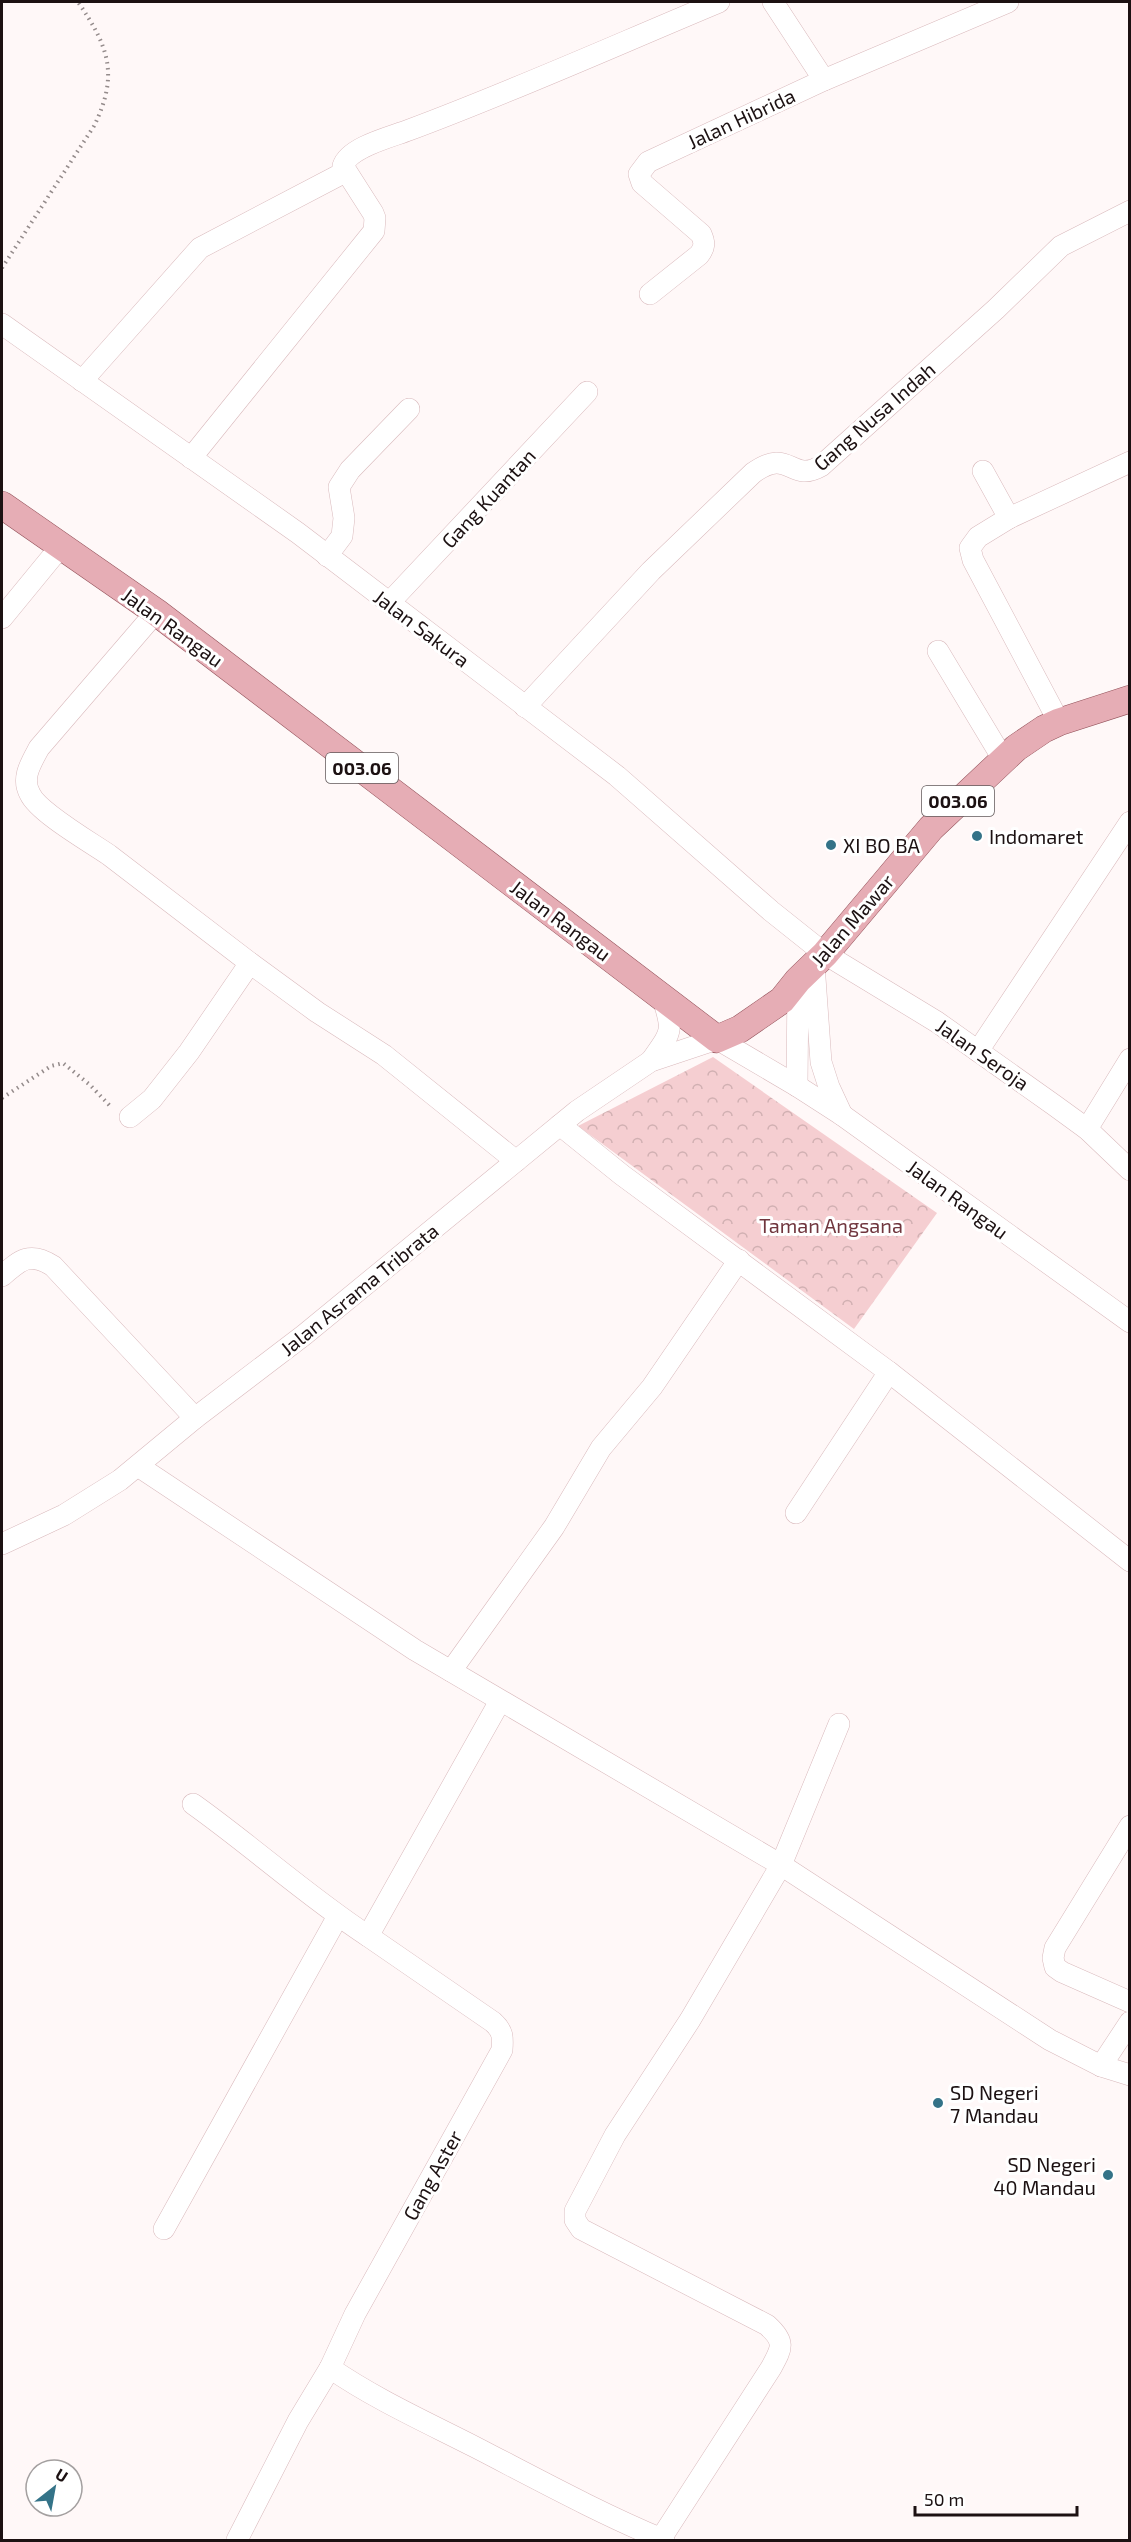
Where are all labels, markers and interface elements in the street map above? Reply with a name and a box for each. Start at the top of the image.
street label: Jalan Hibrida [683,83,799,153]
street label: Gang Nusa Indah [808,357,940,475]
street label: Gang Kuantan [436,443,540,553]
street label: Jalan Rangau [118,582,228,672]
street label: Jalan Sakura [369,584,475,672]
road number: 003.06 [326,753,398,783]
road number: 003.06 [922,786,994,816]
place label: Indomaret [989,824,1084,848]
marker: Indomaret [970,829,984,843]
place label: XI BO BA [843,833,921,857]
marker: XI BO BA [824,838,838,852]
street label: Jalan Mawar [805,869,899,971]
street label: Jalan Rangau [506,875,616,965]
street label: Jalan Seroja [932,1013,1034,1095]
street label: Jalan Rangau [903,1154,1013,1244]
park label: Taman Angsana [759,1213,903,1237]
street label: Jalan Asrama Tribrata [275,1218,443,1360]
place label: SD Negeri 7 Mandau [950,2080,1039,2127]
marker: SD Negeri 7 Mandau [931,2096,945,2110]
street label: Gang Aster [397,2126,467,2224]
place label: SD Negeri 40 Mandau [993,2152,1096,2199]
marker: SD Negeri 40 Mandau [1101,2168,1115,2182]
north arrow [24,2458,84,2518]
text: U [52,2464,72,2486]
scale bar [915,2479,1077,2517]
text: 50 m [924,2488,964,2510]

